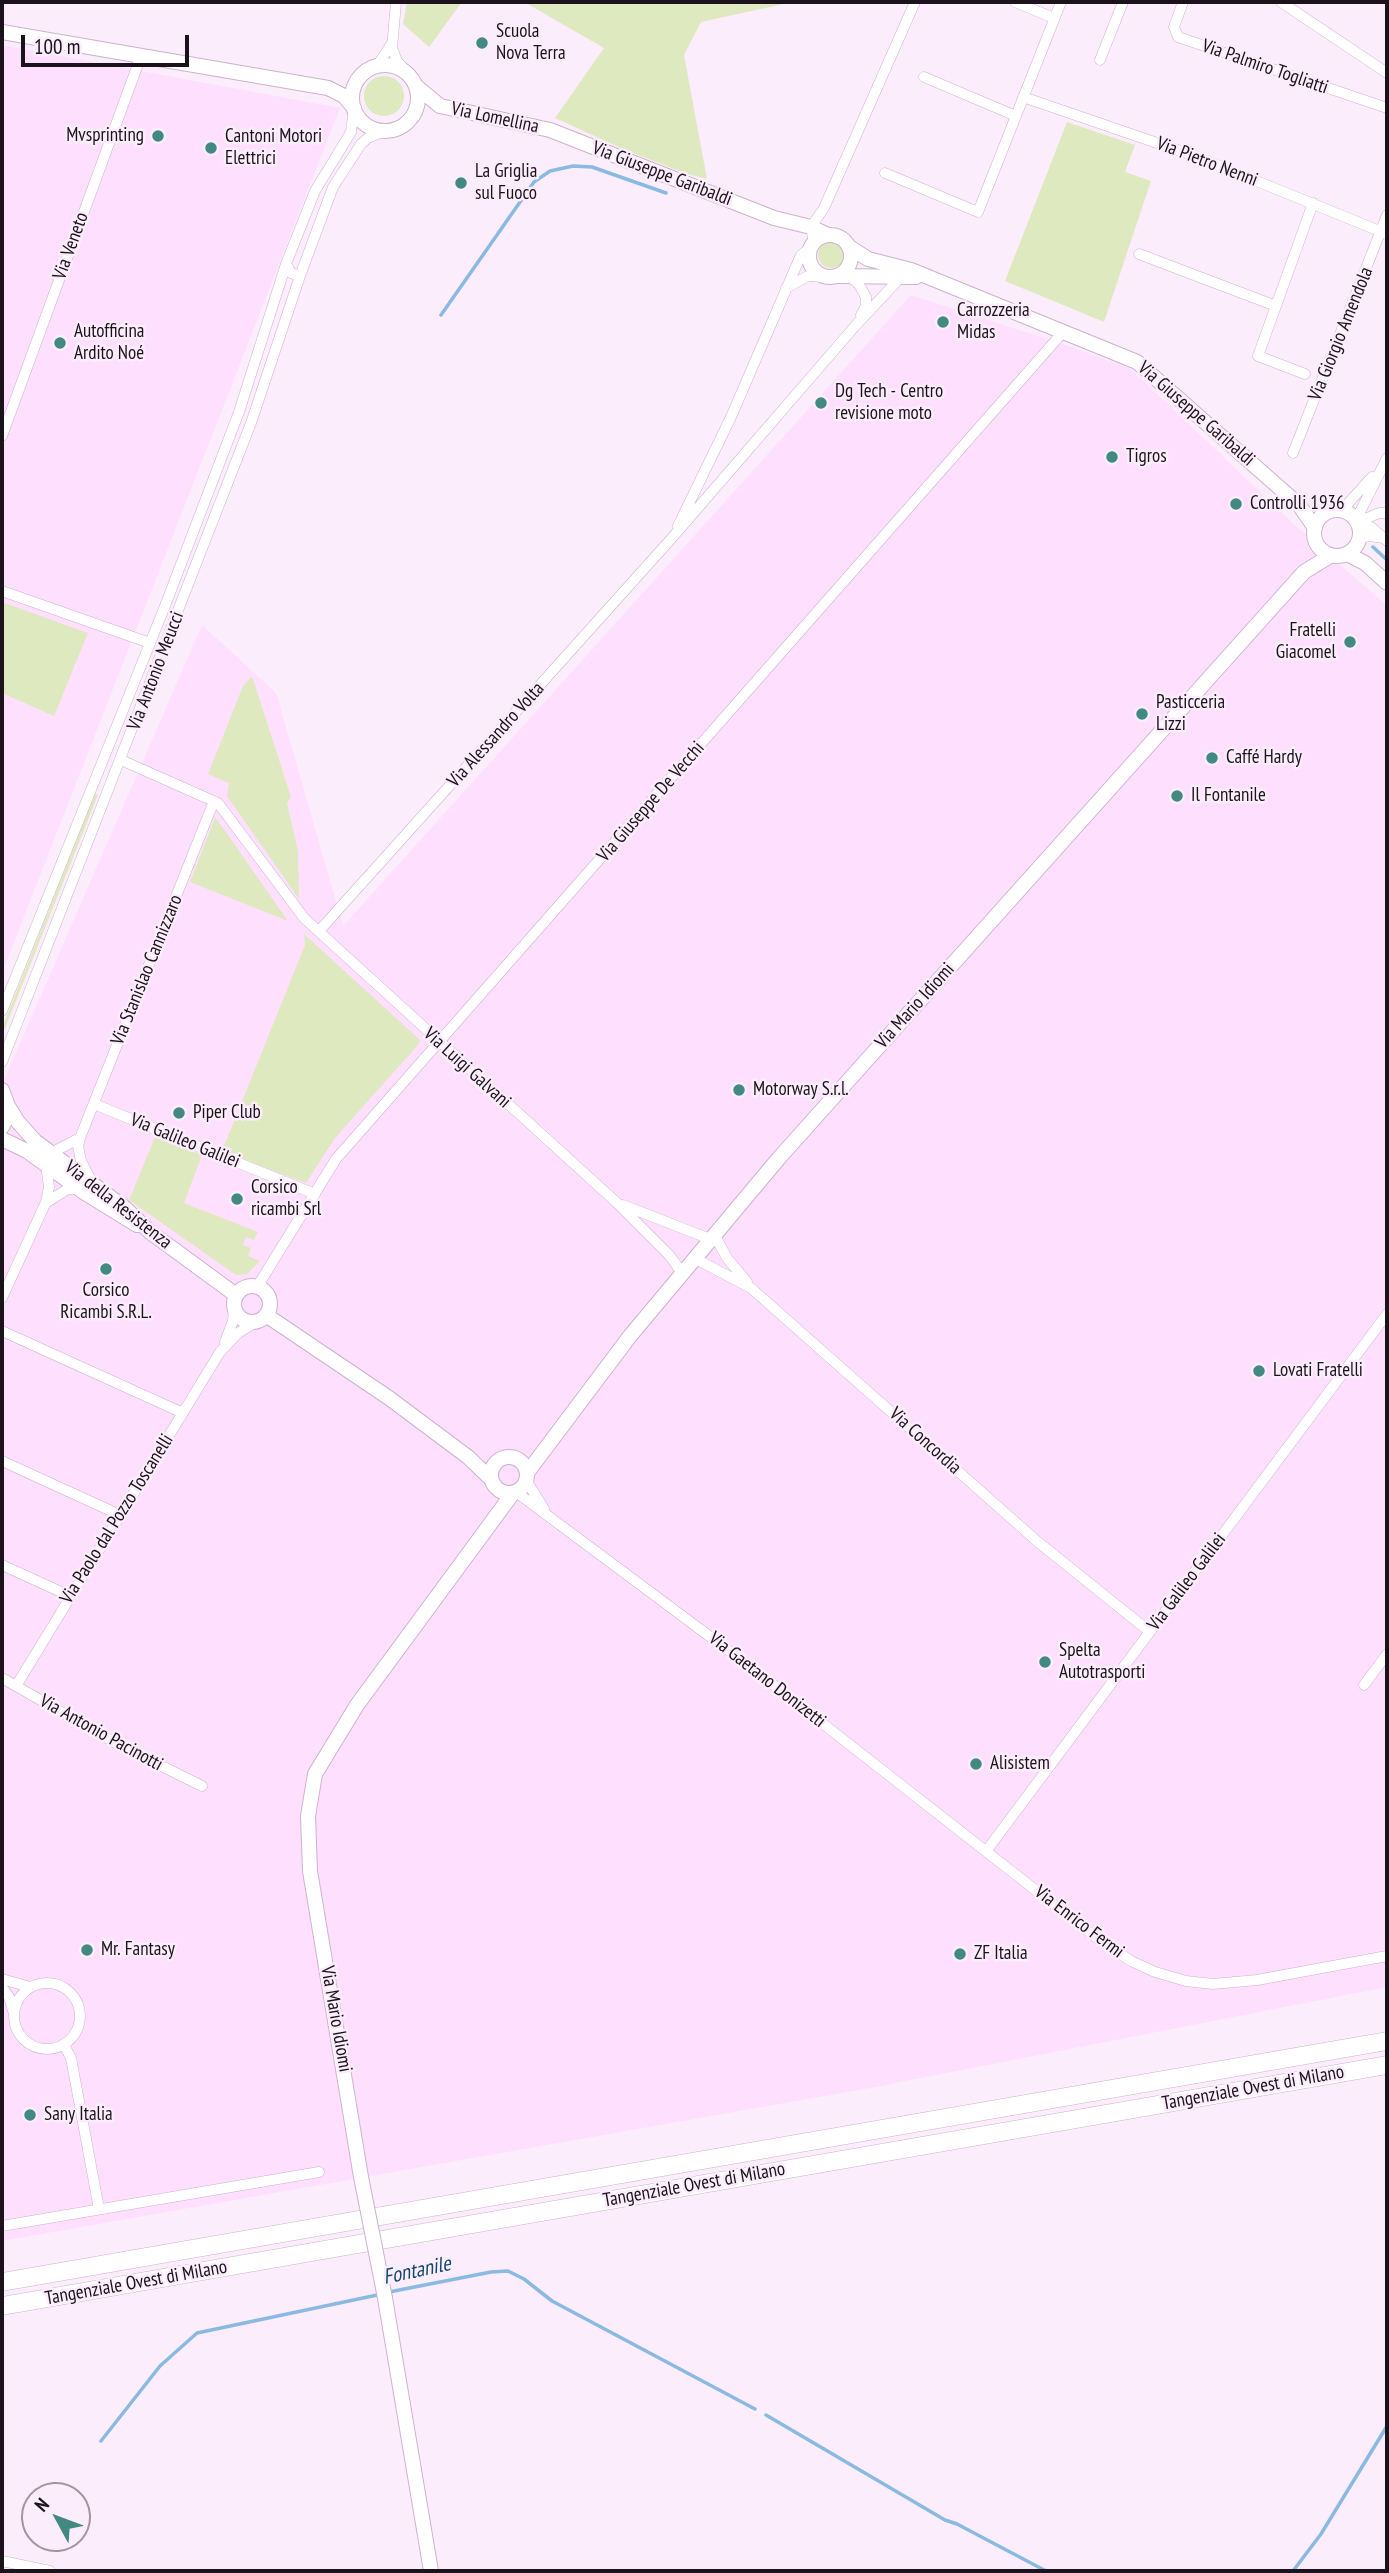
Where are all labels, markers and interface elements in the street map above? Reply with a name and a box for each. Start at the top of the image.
scale bar [24,21,192,65]
place label: Scuola Nova Terra [496,21,566,65]
text: 100 m [34,33,80,60]
marker: Scuola Nova Terra [474,35,490,51]
street label: Via Palmiro Togliatti [1199,35,1331,99]
street label: Via Lomellina [449,98,541,138]
place label: Mvsprinting [66,125,144,147]
place label: Cantoni Motori Elettrici [225,126,322,170]
marker: Mvsprinting [150,128,166,144]
street label: Via Pietro Nenni [1153,132,1261,192]
street label: Via Giuseppe Garibaldi [589,137,735,211]
marker: Cantoni Motori Elettrici [203,140,219,156]
place label: La Griglia sul Fuoco [475,161,537,205]
marker: La Griglia sul Fuoco [453,175,469,191]
street label: Via Veneto [48,209,94,283]
street label: Via Giorgio Amendola [1304,264,1378,404]
place label: Carrozzeria Midas [957,300,1030,344]
marker: Carrozzeria Midas [935,314,951,330]
place label: Autofficina Ardito Noé [74,321,144,365]
marker: Autofficina Ardito Noé [52,335,68,351]
street label: Via Giuseppe Garibaldi [1133,357,1259,471]
place label: Dg Tech - Centro revisione moto [835,381,943,425]
marker: Dg Tech - Centro revisione moto [813,395,829,411]
place label: Tigros [1126,446,1167,468]
marker: Tigros [1104,449,1120,465]
place label: Controlli 1936 [1250,493,1345,515]
marker: Controlli 1936 [1228,496,1244,512]
street label: Via Antonio Meucci [123,608,189,734]
place label: Fratelli Giacomel [1276,620,1336,664]
marker: Fratelli Giacomel [1342,634,1358,650]
street label: Via Alessandro Volta [443,678,549,792]
place label: Pasticceria Lizzi [1156,692,1225,736]
marker: Pasticceria Lizzi [1134,706,1150,722]
street label: Via Giuseppe De Vecchi [593,737,709,867]
place label: Caffé Hardy [1226,747,1302,769]
marker: Caffé Hardy [1204,750,1220,766]
place label: Il Fontanile [1191,785,1266,807]
marker: Il Fontanile [1169,788,1185,804]
street label: Via Stanislao Cannizzaro [106,891,188,1049]
street label: Via Mario Idiomi [871,959,959,1053]
street label: Via Luigi Galvani [419,1023,515,1113]
place label: Motorway S.r.l. [753,1079,849,1101]
marker: Motorway S.r.l. [731,1082,747,1098]
place label: Piper Club [193,1102,261,1124]
marker: Piper Club [171,1105,187,1121]
street label: Via Galileo Galilei [127,1109,243,1173]
street label: Via della Resistenza [60,1156,176,1254]
place label: Corsico ricambi Srl [251,1177,321,1221]
marker: Corsico ricambi Srl [229,1191,245,1207]
marker: Corsico Ricambi S.R.L. [98,1261,114,1277]
place label: Corsico Ricambi S.R.L. [60,1280,152,1324]
place label: Lovati Fratelli [1273,1360,1363,1382]
marker: Lovati Fratelli [1251,1363,1267,1379]
street label: Via Concordia [884,1403,966,1479]
street label: Via Paolo dal Pozzo Toscanelli [55,1430,179,1608]
street label: Via Galileo Galilei [1143,1529,1231,1635]
street label: Via Gaetano Donizetti [704,1627,830,1733]
place label: Spelta Autotrasporti [1059,1640,1145,1684]
marker: Spelta Autotrasporti [1037,1654,1053,1670]
street label: Via Antonio Pacinotti [35,1690,167,1776]
place label: Alisistem [990,1753,1050,1775]
marker: Alisistem [968,1756,984,1772]
street label: Via Enrico Fermi [1030,1881,1128,1963]
place label: Mr. Fantasy [101,1939,175,1961]
marker: Mr. Fantasy [79,1942,95,1958]
place label: ZF Italia [974,1943,1028,1965]
marker: ZF Italia [952,1946,968,1962]
street label: Via Mario Idiomi [315,1964,357,2074]
street label: Tangenziale Ovest di Milano [1160,2061,1346,2115]
place label: Sany Italia [44,2104,113,2126]
marker: Sany Italia [22,2107,38,2123]
street label: Tangenziale Ovest di Milano [601,2158,787,2212]
water label: Fontanile [381,2252,453,2290]
street label: Tangenziale Ovest di Milano [43,2256,229,2310]
north arrow [21,2482,91,2552]
text: N [29,2493,54,2516]

